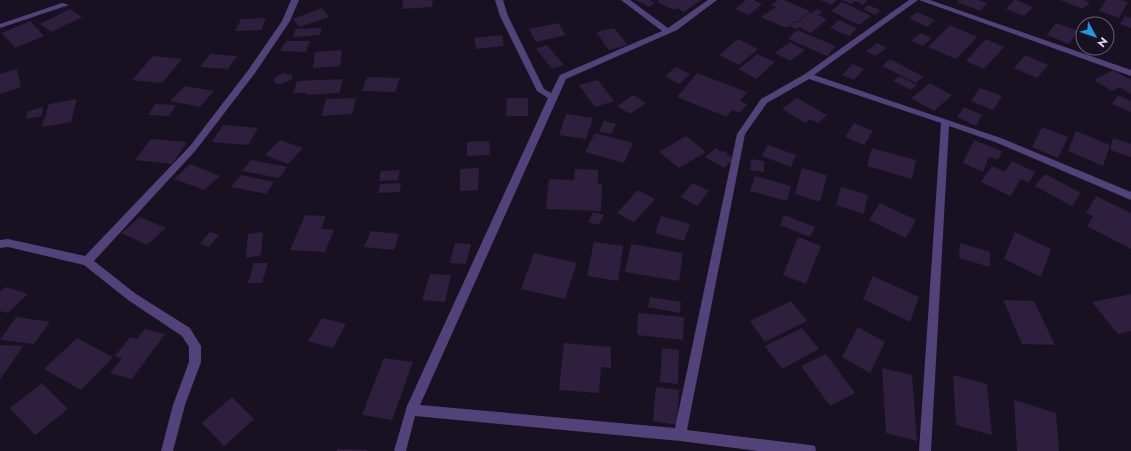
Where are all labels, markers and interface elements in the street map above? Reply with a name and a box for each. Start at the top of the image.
north arrow [1075,16,1115,56]
text: N [1094,34,1112,51]

